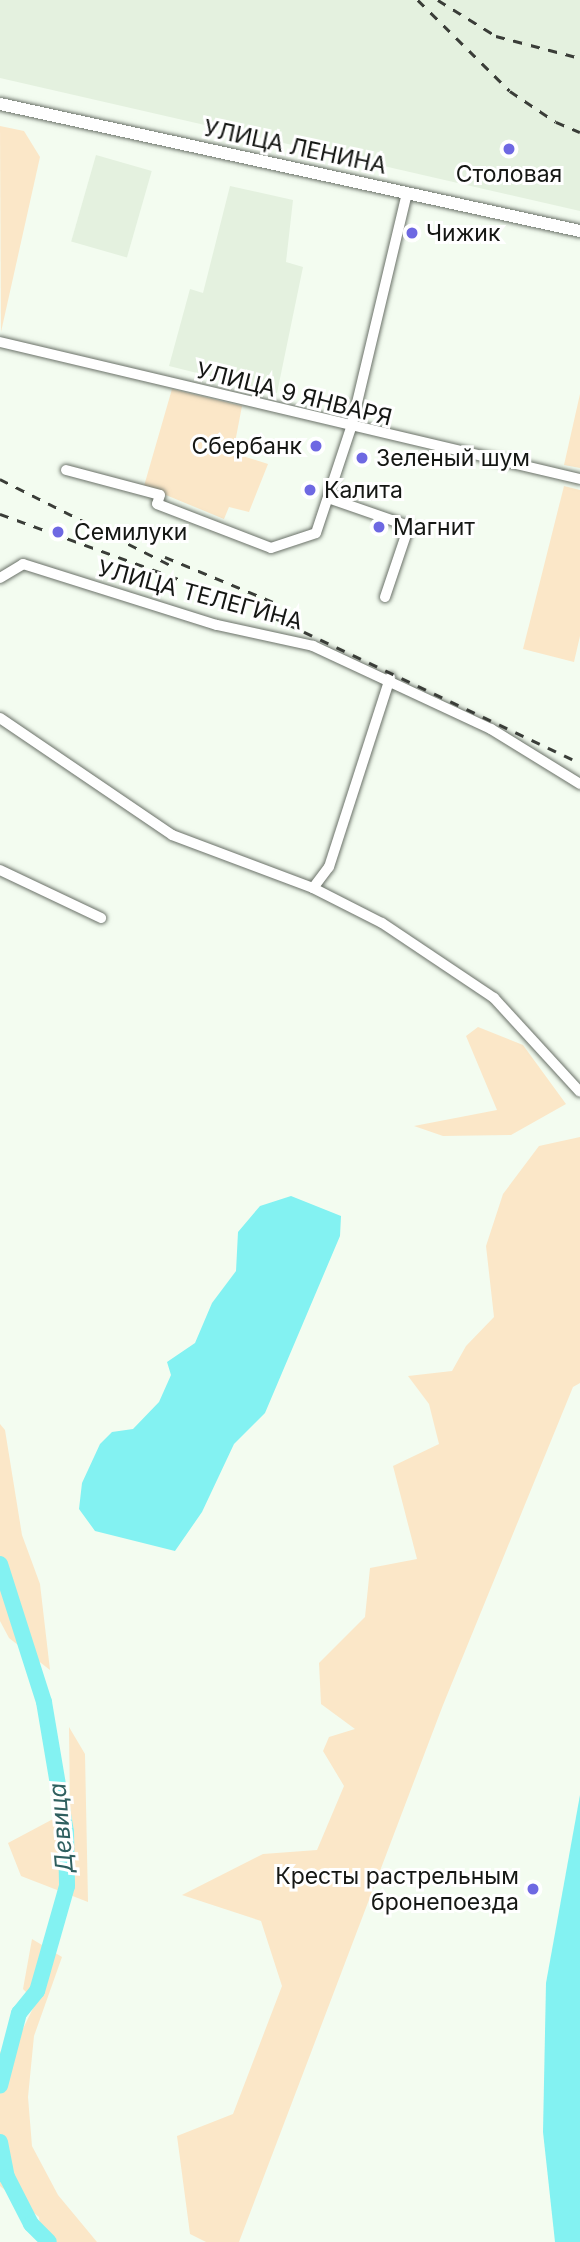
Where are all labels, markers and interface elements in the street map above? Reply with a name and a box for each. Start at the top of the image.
street label: УЛИЦА ЛЕНИНА [201,114,389,180]
marker: Столовая [501,141,517,157]
place label: Столовая [456,160,562,188]
place label: Чижик [426,219,500,247]
marker: Чижик [404,225,420,241]
street label: УЛИЦА 9 ЯНВАРЯ [193,356,395,432]
place label: Сбербанк [191,432,302,460]
marker: Сбербанк [308,438,324,454]
place label: Зеленый шум [376,444,530,472]
marker: Зеленый шум [354,450,370,466]
place label: Калита [324,476,403,504]
marker: Калита [302,482,318,498]
place label: Магнит [393,513,475,541]
place label: Семилуки [74,518,187,546]
marker: Магнит [371,519,387,535]
marker: Семилуки [48,522,68,542]
street label: УЛИЦА ТЕЛЕГИНА [94,554,306,636]
water label: Девица [43,1782,79,1874]
place label: Кресты растрельным бронепоезда [275,1862,519,1916]
marker: Кресты растрельным бронепоезда [525,1881,541,1897]

